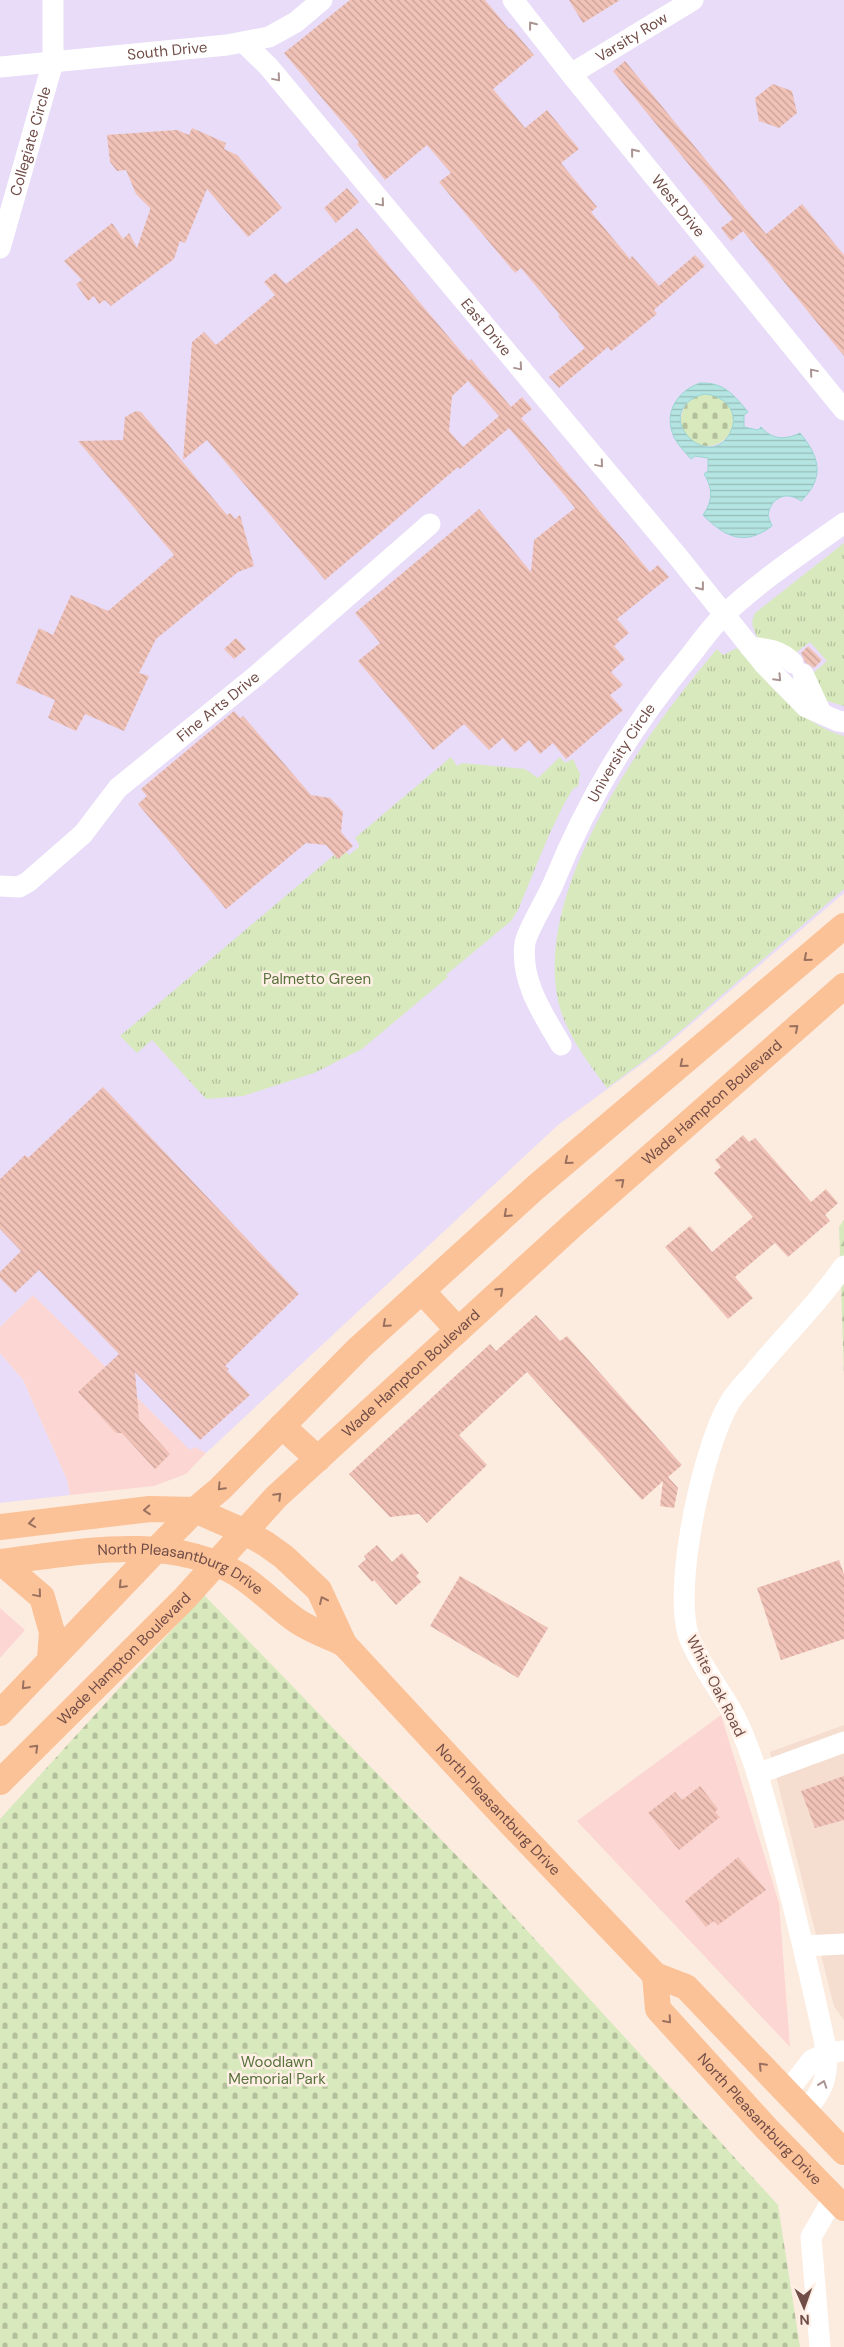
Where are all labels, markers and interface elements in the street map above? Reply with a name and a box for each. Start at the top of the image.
street label: Varsity Row [592,7,672,67]
one-way arrow [530,22,538,31]
street label: South Drive [126,37,208,65]
one-way arrow [272,72,281,81]
street label: Collegiate Circle [5,84,56,198]
one-way arrow [631,149,639,158]
street label: West Drive [647,171,710,241]
one-way arrow [375,197,384,206]
street label: East Drive [456,294,516,360]
one-way arrow [513,362,522,371]
one-way arrow [810,369,818,378]
one-way arrow [595,458,603,467]
one-way arrow [695,581,704,590]
street label: Fine Arts Drive [172,667,264,746]
one-way arrow [772,673,781,682]
street label: University Circle [583,699,660,806]
one-way arrow [804,953,813,961]
park label: Palmetto Green [263,969,371,989]
one-way arrow [790,1025,799,1034]
street label: Wade Hampton Boulevard [638,1035,786,1170]
one-way arrow [680,1058,689,1067]
one-way arrow [564,1156,573,1165]
one-way arrow [615,1179,624,1188]
one-way arrow [504,1208,513,1217]
one-way arrow [495,1288,504,1297]
street label: Wade Hampton Boulevard [338,1305,484,1442]
one-way arrow [383,1318,392,1327]
one-way arrow [218,1481,227,1490]
one-way arrow [272,1493,281,1502]
one-way arrow [142,1504,150,1515]
one-way arrow [27,1517,35,1528]
street label: North Pleasantburg Drive [97,1539,267,1599]
one-way arrow [119,1579,128,1588]
street label: Wade Hampton Boulevard [53,1588,195,1729]
one-way arrow [32,1589,41,1598]
one-way arrow [319,1596,330,1605]
street label: White Oak Road [682,1632,750,1740]
one-way arrow [22,1680,31,1689]
street label: North Pleasantburg Drive [431,1740,565,1880]
one-way arrow [29,1745,38,1754]
one-way arrow [662,2014,671,2023]
street label: North Pleasantburg Drive [693,2049,826,2189]
park label: Woodlawn Memorial Park [228,2052,326,2089]
one-way arrow [759,2063,768,2072]
one-way arrow [817,2080,827,2089]
north arrow [779,2282,829,2332]
text: N [799,2311,810,2329]

